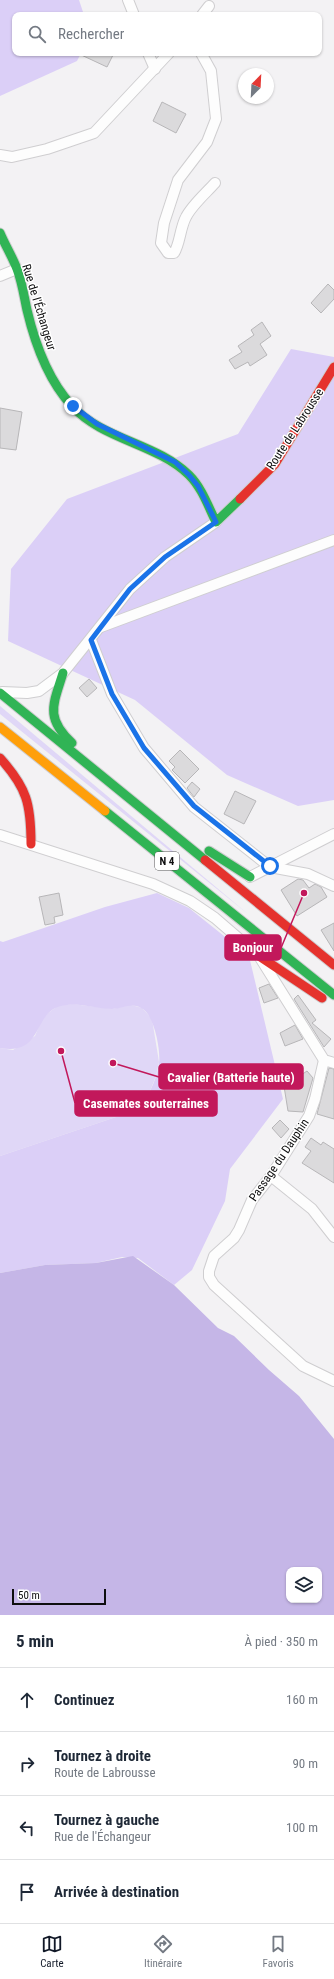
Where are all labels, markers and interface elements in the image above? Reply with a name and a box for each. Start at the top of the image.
search box [12,12,322,56]
icon: search [26,23,48,45]
text: Rechercher [58,25,124,43]
north arrow [238,68,274,104]
street label: Rue de l'Échangeur [19,262,60,352]
street label: Route de Labrousse [264,386,327,472]
route end [64,397,82,415]
road number: N 4 [155,852,179,870]
route start [261,857,279,875]
callout: Bonjour [225,935,281,960]
text: Bonjour [233,940,274,955]
callout: Cavalier (Batterie haute) [159,1064,303,1089]
text: Cavalier (Batterie haute) [167,1070,295,1085]
callout: Casemates souterraines [75,1091,217,1116]
text: Casemates souterraines [83,1096,209,1111]
street label: Passage du Dauphin [246,1116,312,1204]
map controls [286,1567,322,1603]
button: layers [286,1567,322,1603]
scale bar [12,1587,106,1606]
text: 50 m [18,1589,40,1602]
text: 5 min [16,1631,54,1651]
text: À pied · 350 m [244,1634,318,1649]
icon: ahead [16,1689,38,1711]
text: Continuez [54,1691,115,1709]
text: 160 m [286,1692,318,1707]
text: Tournez à droite [54,1747,151,1765]
icon: right [16,1753,38,1775]
text: 90 m [292,1756,318,1771]
text: Route de Labrousse [54,1765,156,1780]
text: Tournez à gauche [54,1811,159,1829]
icon: left [16,1817,38,1839]
text: 100 m [286,1820,318,1835]
text: Rue de l'Échangeur [54,1829,151,1844]
icon: arrive [16,1881,38,1903]
text: Arrivée à destination [54,1883,179,1901]
tab: Carte [40,1933,64,1970]
tab: Itinéraire [144,1933,182,1970]
tab: Favoris [263,1933,294,1970]

